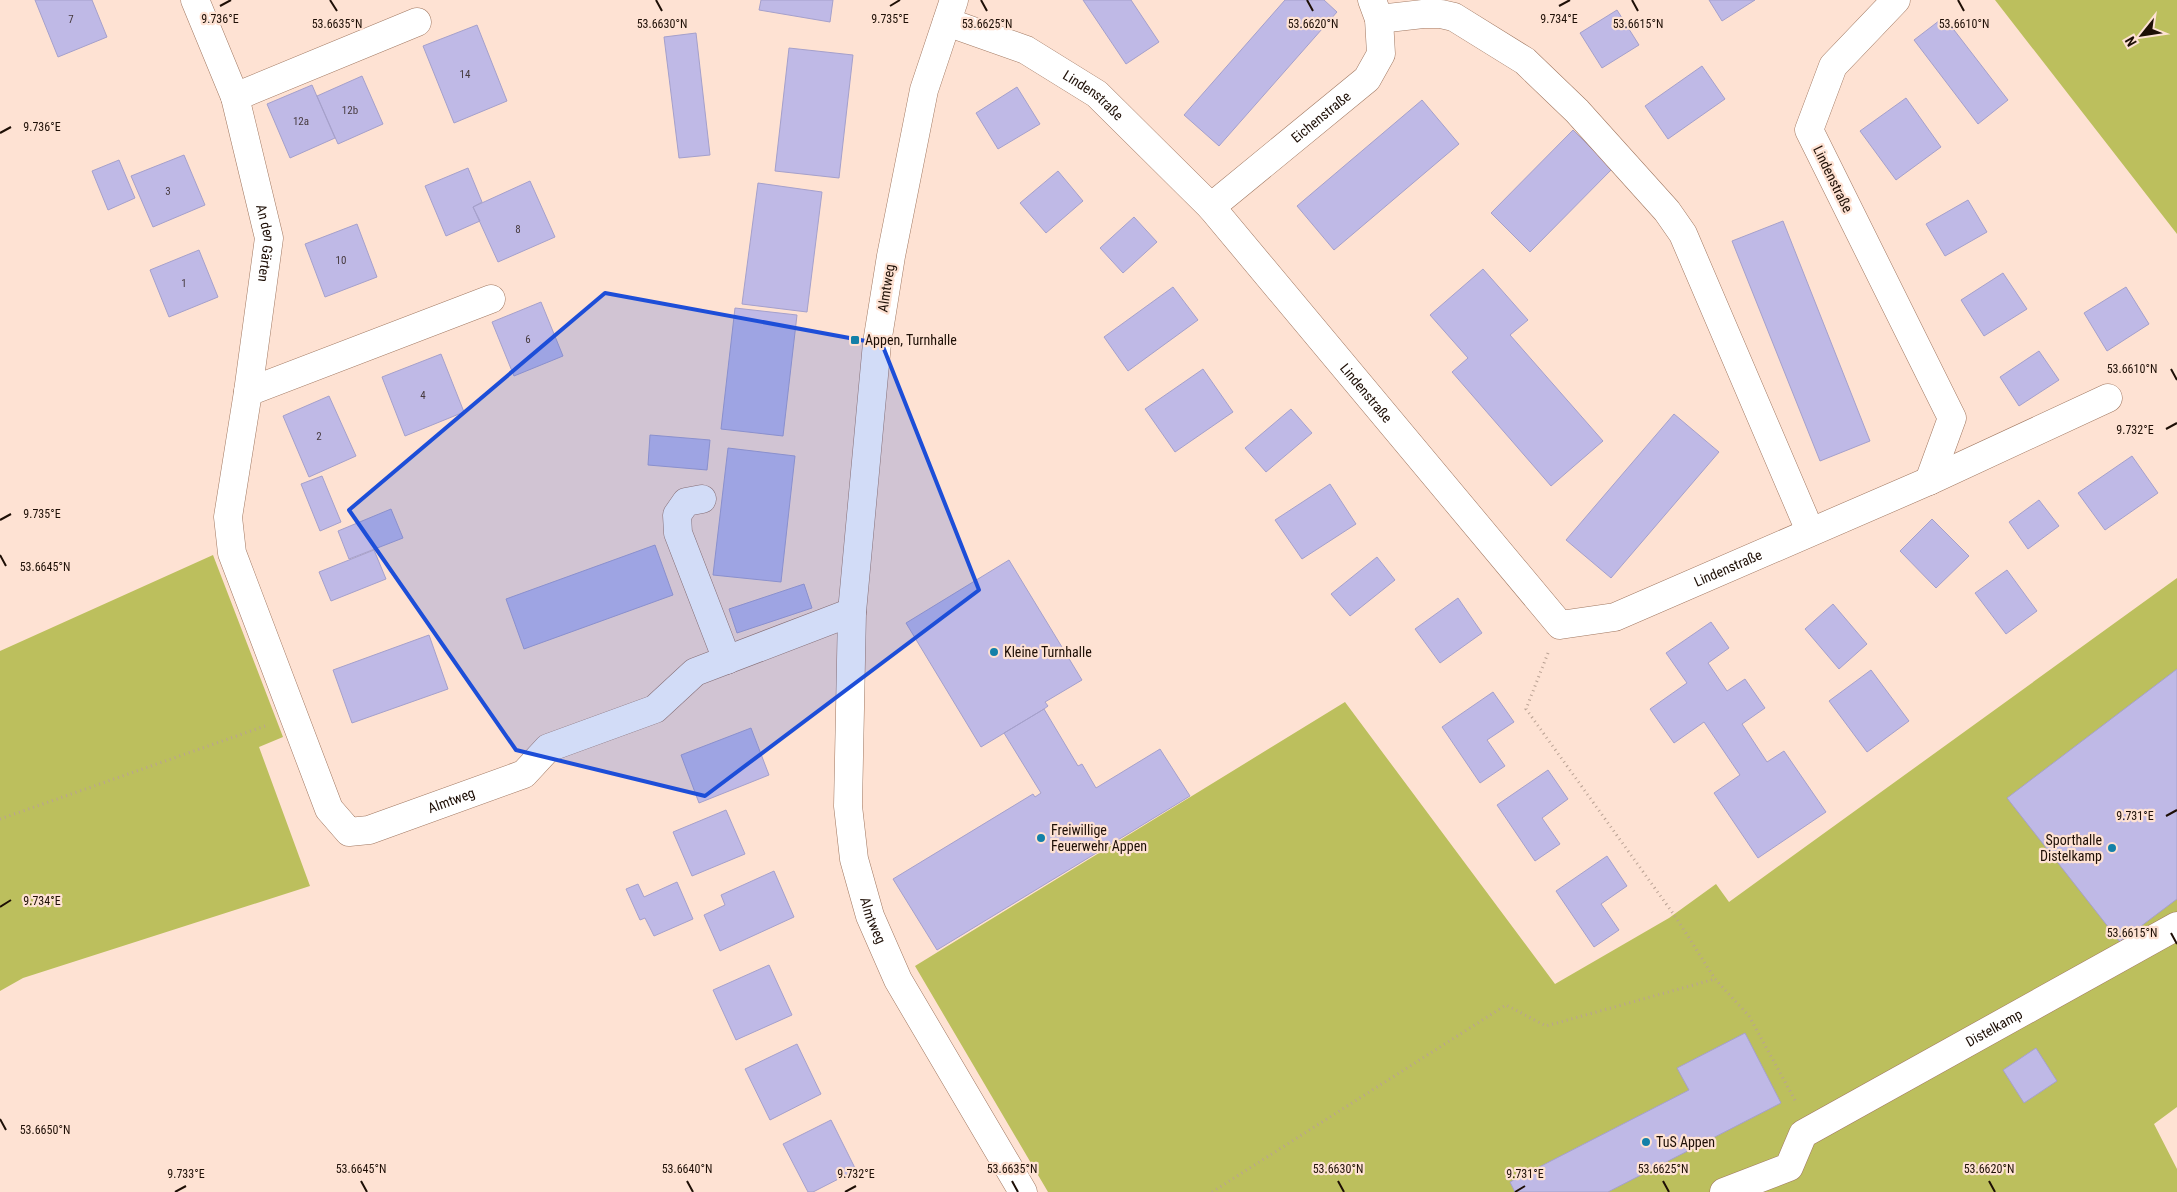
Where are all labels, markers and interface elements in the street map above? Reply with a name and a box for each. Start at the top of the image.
north arrow [2117,10,2167,60]
text: 9.736°E [201,12,239,26]
text: 9.735°E [871,12,909,26]
text: 9.734°E [1540,12,1578,26]
house number: 7 [68,13,74,26]
text: 53.6635°N [312,17,362,31]
text: 53.6630°N [637,17,687,31]
text: 53.6625°N [962,17,1012,31]
text: 53.6620°N [1288,17,1338,31]
text: 53.6615°N [1613,17,1663,31]
text: 53.6610°N [1939,17,1989,31]
text: N [2122,34,2140,49]
street label: Lindenstraße [1060,67,1127,124]
house number: 14 [460,68,471,81]
street label: Eichenstraße [1288,88,1354,146]
house number: 12b [342,104,358,117]
house number: 12a [293,115,309,128]
text: 9.736°E [23,120,61,134]
street label: Lindenstraße [1810,143,1856,215]
house number: 3 [165,185,171,198]
street label: An den Gärten [253,203,277,283]
house number: 8 [515,223,521,236]
house number: 10 [336,254,346,267]
street label: Almtweg [874,263,898,313]
house number: 1 [181,277,187,290]
place label: Appen, Turnhalle [865,332,957,348]
house number: 6 [525,333,531,346]
marker: Appen, Turnhalle [849,334,861,346]
street label: Lindenstraße [1337,360,1396,426]
text: 53.6610°N [2107,362,2157,376]
house number: 4 [420,389,426,402]
text: 9.732°E [2116,423,2154,437]
house number: 2 [316,430,322,443]
text: 9.735°E [23,507,61,521]
street label: Lindenstraße [1692,546,1765,590]
text: 53.6645°N [20,560,70,574]
place label: Kleine Turnhalle [1004,644,1092,660]
marker: Kleine Turnhalle [988,646,1000,658]
street label: Almtweg [426,785,477,816]
text: 9.731°E [2116,809,2154,823]
place label: Freiwillige Feuerwehr Appen [1051,822,1147,854]
marker: Freiwillige Feuerwehr Appen [1035,832,1047,844]
place label: Sporthalle Distelkamp [2040,832,2102,864]
marker: Sporthalle Distelkamp [2106,842,2118,854]
text: 9.734°E [23,894,61,908]
street label: Almtweg [857,895,889,946]
text: 53.6615°N [2107,926,2157,940]
street label: Distelkamp [1963,1006,2025,1050]
text: 53.6650°N [20,1123,70,1137]
place label: TuS Appen [1656,1134,1715,1150]
marker: TuS Appen [1640,1136,1652,1148]
text: 53.6645°N [336,1162,386,1176]
text: 53.6640°N [662,1162,712,1176]
text: 53.6635°N [987,1162,1037,1176]
text: 53.6630°N [1313,1162,1363,1176]
text: 53.6625°N [1638,1162,1688,1176]
text: 53.6620°N [1964,1162,2014,1176]
text: 9.733°E [167,1167,205,1181]
text: 9.732°E [837,1167,875,1181]
text: 9.731°E [1506,1167,1544,1181]

